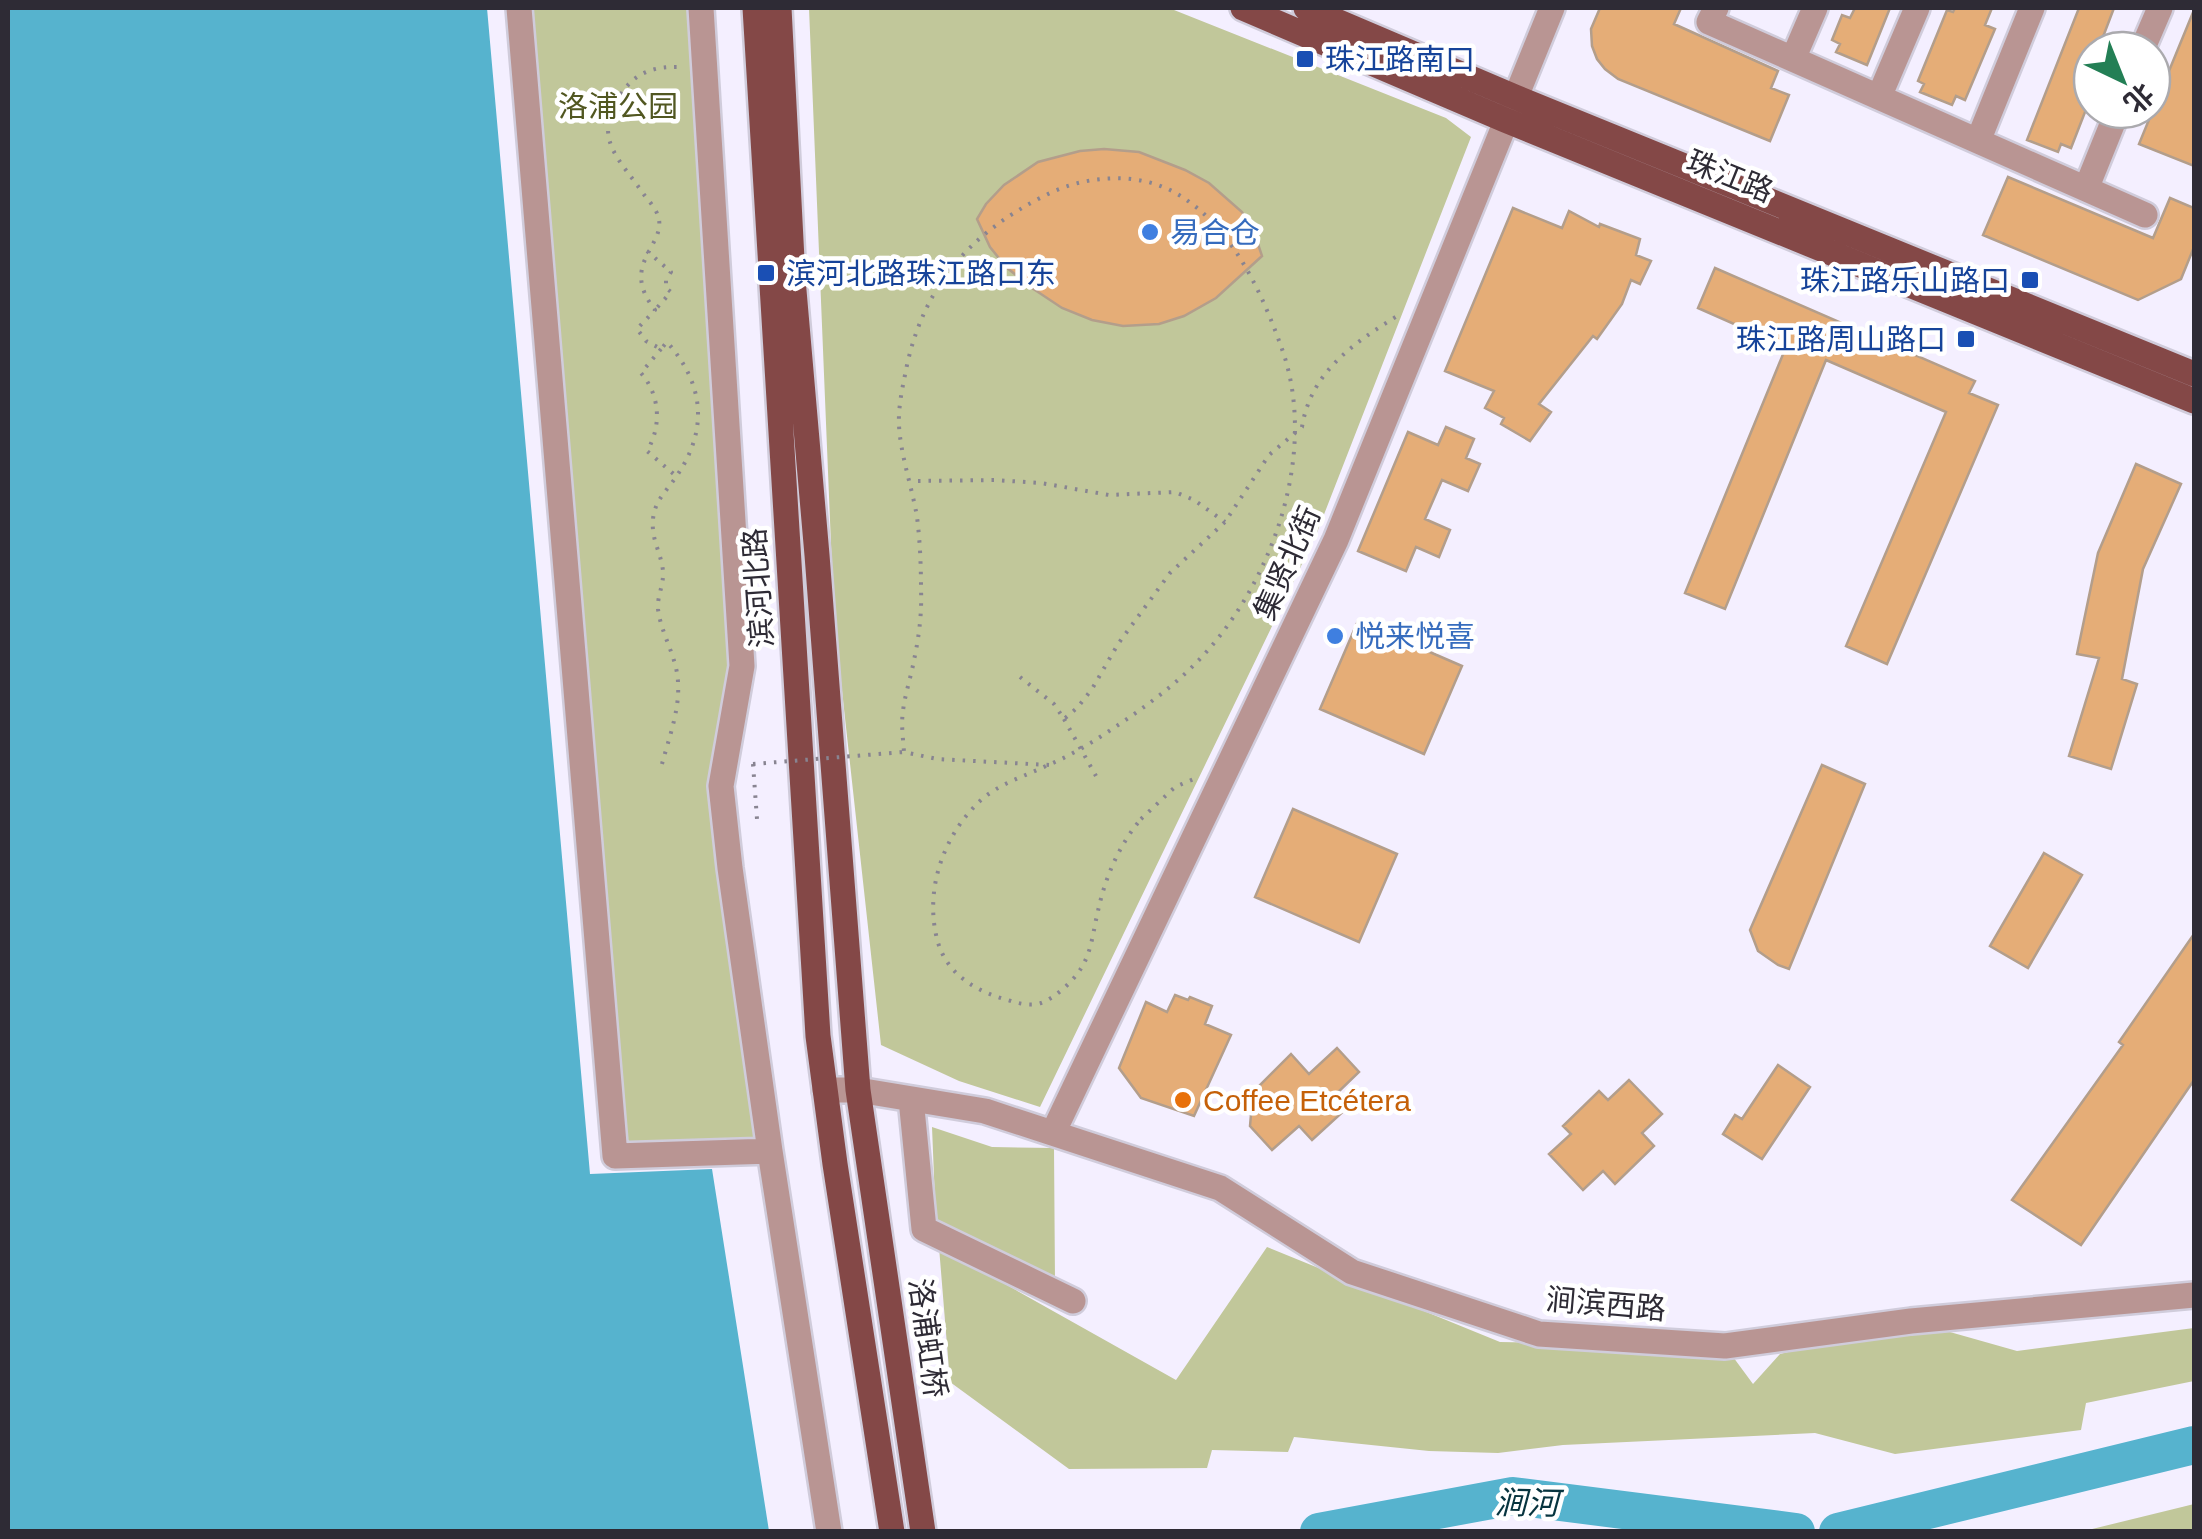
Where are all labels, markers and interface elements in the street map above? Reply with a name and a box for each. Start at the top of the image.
north arrow [2072,30,2172,130]
place label: 珠江路南口 [1325,43,1475,76]
marker: 珠江路南口 [1294,48,1316,70]
text: 北 [2118,77,2160,119]
park label: 洛浦公园 [558,90,678,123]
street label: 珠江路 [1682,144,1778,208]
place label: 易合仓 [1170,216,1260,249]
marker: 易合仓 [1139,221,1161,243]
place label: 滨河北路珠江路口东 [786,257,1056,290]
marker: 滨河北路珠江路口东 [755,262,777,284]
place label: 珠江路乐山路口 [1800,264,2010,297]
marker: 珠江路乐山路口 [2019,269,2041,291]
place label: 珠江路周山路口 [1736,323,1946,356]
marker: 珠江路周山路口 [1955,328,1977,350]
street label: 集贤北街 [1248,501,1326,625]
street label: 滨河北路 [737,527,779,649]
place label: 悦来悦喜 [1355,620,1475,653]
marker: 悦来悦喜 [1324,625,1346,647]
place label: Coffee Etcétera [1203,1084,1411,1117]
marker: Coffee Etcétera [1172,1089,1194,1111]
street label: 洛浦虹桥 [903,1276,953,1400]
street label: 涧滨西路 [1545,1282,1667,1326]
water label: 涧河 [1495,1484,1565,1522]

